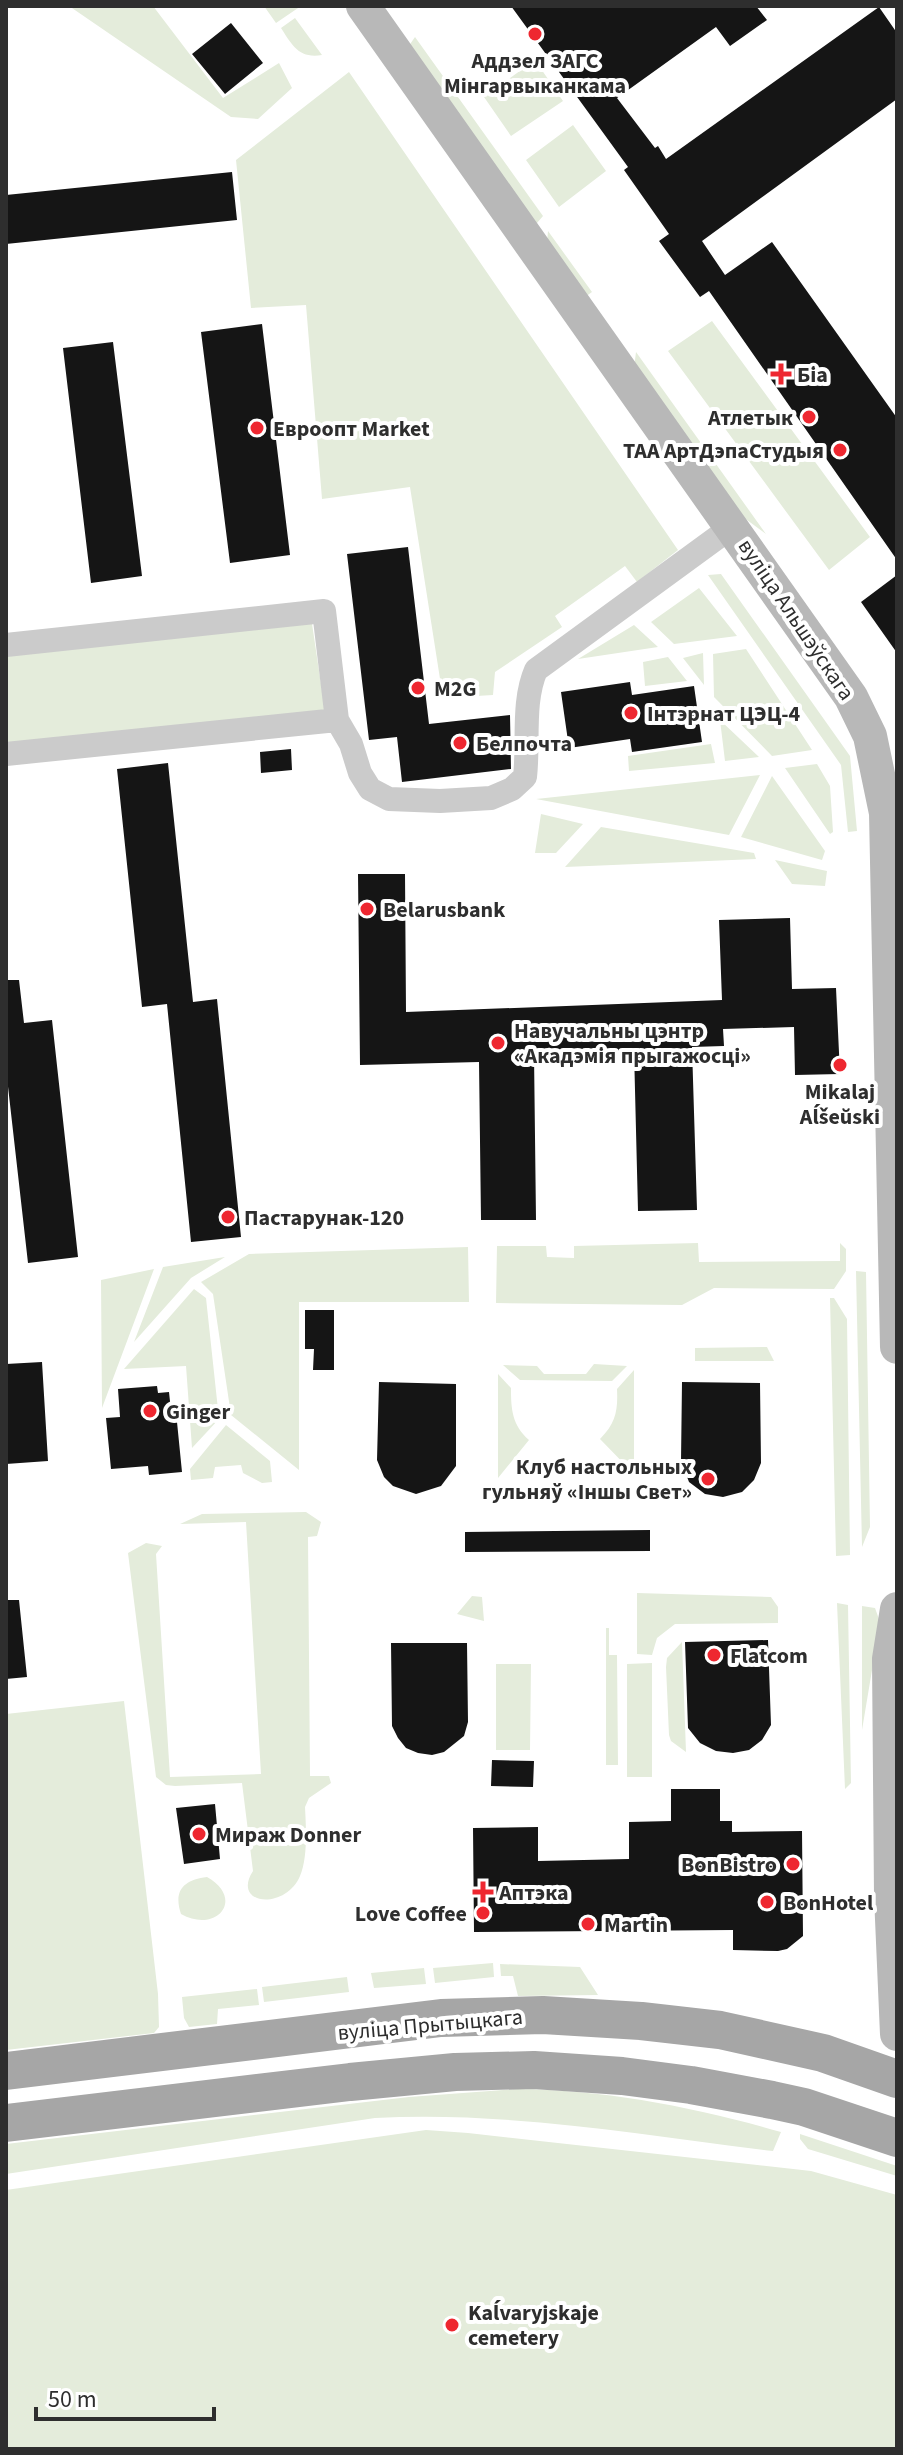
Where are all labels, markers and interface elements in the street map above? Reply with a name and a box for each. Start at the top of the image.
marker: Аддзел ЗАГС Мінгарвыканкама [526,25,544,43]
place label: Аддзел ЗАГС Мінгарвыканкама [444,45,626,102]
place label: Біа [797,359,828,391]
marker: Біа [772,365,790,383]
place label: Атлетык [707,402,793,434]
marker: Атлетык [800,408,818,426]
place label: Евроопт Market [273,413,430,445]
marker: Евроопт Market [248,419,266,437]
place label: ТАА АртДэпаСтудыя [623,435,824,467]
marker: ТАА АртДэпаСтудыя [831,441,849,459]
street label: вуліца Альшэўскага [730,532,862,707]
place label: M2G [434,673,476,705]
marker: M2G [409,679,427,697]
place label: Інтэрнат ЦЭЦ-4 [647,698,800,730]
marker: Інтэрнат ЦЭЦ-4 [622,704,640,722]
place label: Белпочта [476,728,572,760]
marker: Белпочта [451,734,469,752]
place label: Belarusbank [383,894,505,926]
marker: Belarusbank [358,900,376,918]
place label: Навучальны цэнтр «Акадэмія прыгажосці» [514,1015,751,1072]
marker: Навучальны цэнтр «Акадэмія прыгажосці» [489,1034,507,1052]
marker: Mikalaj Aĺšeŭski [831,1056,849,1074]
place label: Mikalaj Aĺšeŭski [799,1076,880,1133]
place label: Пастарунак-120 [244,1202,404,1234]
marker: Пастарунак-120 [219,1208,237,1226]
place label: Ginger [166,1396,230,1428]
marker: Ginger [141,1402,159,1420]
place label: Клуб настольных гульняў «Іншы Свет» [482,1451,692,1508]
marker: Клуб настольных гульняў «Іншы Свет» [699,1470,717,1488]
place label: Flatcom [730,1640,808,1672]
marker: Flatcom [705,1646,723,1664]
place label: Мираж Donner [215,1819,361,1851]
marker: Мираж Donner [190,1825,208,1843]
place label: BonBistro [681,1849,777,1881]
marker: BonBistro [784,1855,802,1873]
place label: Аптэка [498,1877,569,1909]
marker: Аптэка [474,1883,492,1901]
place label: BonHotel [783,1887,874,1919]
marker: BonHotel [758,1893,776,1911]
place label: Love Coffee [355,1898,467,1930]
marker: Love Coffee [474,1904,492,1922]
place label: Martin [604,1909,668,1941]
marker: Martin [579,1915,597,1933]
street label: вуліца Прытыцкага [336,2001,524,2049]
place label: Kaĺvaryjskaje cemetery [468,2297,599,2354]
marker: Kaĺvaryjskaje cemetery [443,2316,461,2334]
scale bar [36,2371,214,2421]
text: 50 m [48,2382,97,2417]

